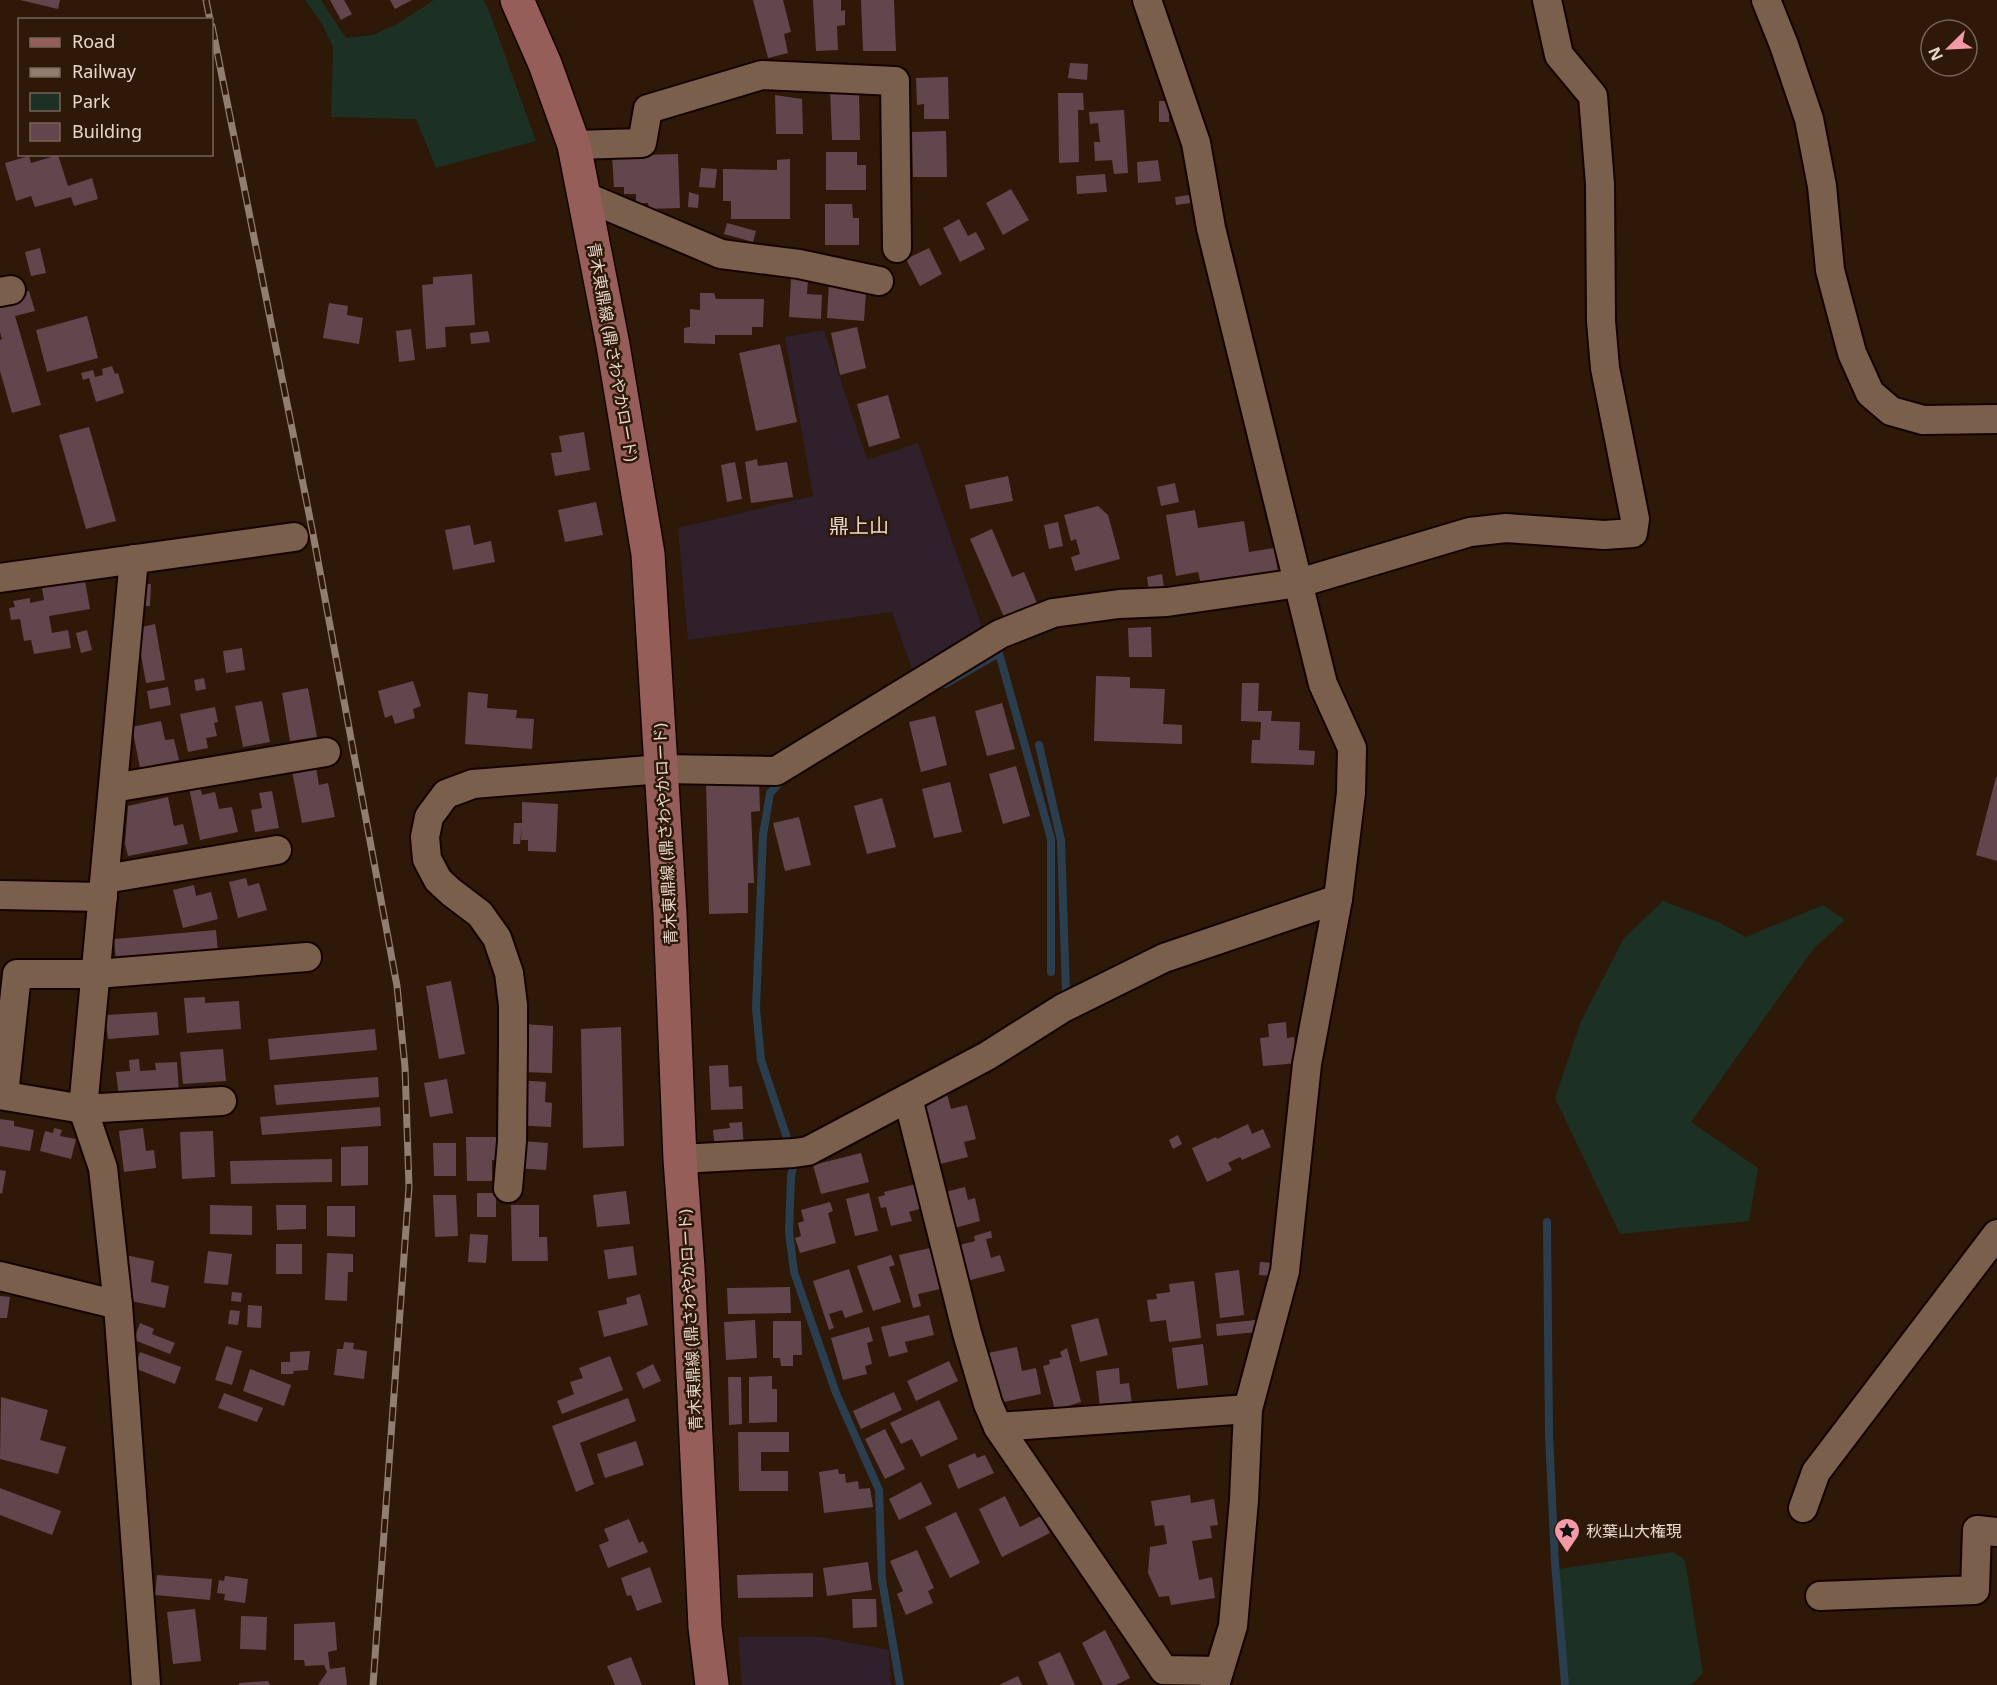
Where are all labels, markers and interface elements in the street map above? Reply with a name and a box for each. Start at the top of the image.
legend [18,18,213,156]
north arrow [1919,18,1979,78]
text: Road [72,29,115,53]
text: N [1923,44,1948,65]
text: Railway [72,59,137,83]
text: Park [72,89,110,113]
text: Building [72,119,142,143]
street label: 青木東鼎線 (鼎さわやかロード) [583,241,643,463]
district label: 鼎上山 [829,512,889,539]
street label: 青木東鼎線 (鼎さわやかロード) [648,722,682,945]
street label: 青木東鼎線 (鼎さわやかロード) [673,1208,707,1431]
place icon: 秋葉山大権現 [1552,1516,1582,1554]
place label: 秋葉山大権現 [1586,1520,1682,1542]

